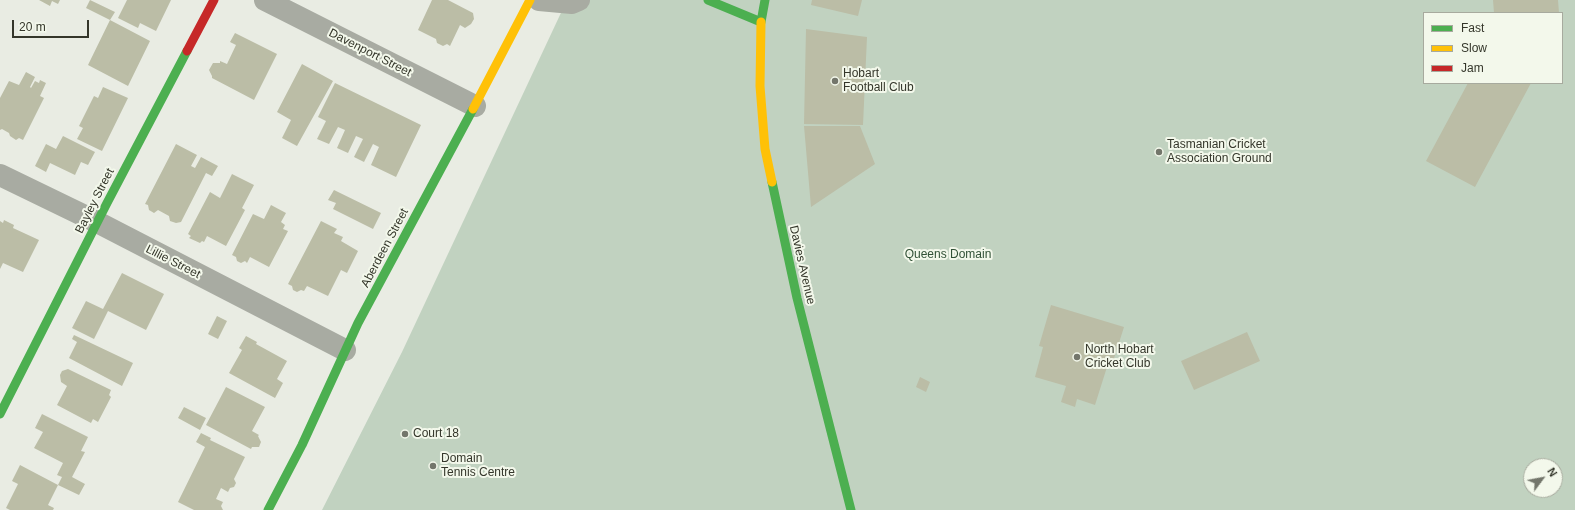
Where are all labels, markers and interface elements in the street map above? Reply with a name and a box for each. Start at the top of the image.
scale bar [14,12,91,38]
legend [1423,12,1563,84]
text: 20 m [19,20,46,34]
text: Fast [1461,21,1484,35]
street label: Davenport Street [326,26,414,80]
text: Slow [1461,41,1487,55]
text: Jam [1461,61,1484,75]
place label: Hobart Football Club [843,67,914,95]
marker: Hobart Football Club [830,76,840,86]
place label: Tasmanian Cricket Association Ground [1167,138,1272,166]
marker: Tasmanian Cricket Association Ground [1154,147,1164,157]
street label: Bayley Street [72,166,118,236]
street label: Aberdeen Street [358,206,412,290]
street label: Davies Avenue [786,224,818,306]
street label: Lillie Street [143,242,203,282]
park label: Queens Domain [905,248,991,262]
place label: North Hobart Cricket Club [1085,343,1154,371]
marker: North Hobart Cricket Club [1072,352,1082,362]
place label: Court 18 [413,427,459,441]
marker: Court 18 [400,429,410,439]
place label: Domain Tennis Centre [441,452,515,480]
north arrow [1523,458,1563,498]
marker: Domain Tennis Centre [428,461,438,471]
text: N [1545,466,1560,479]

